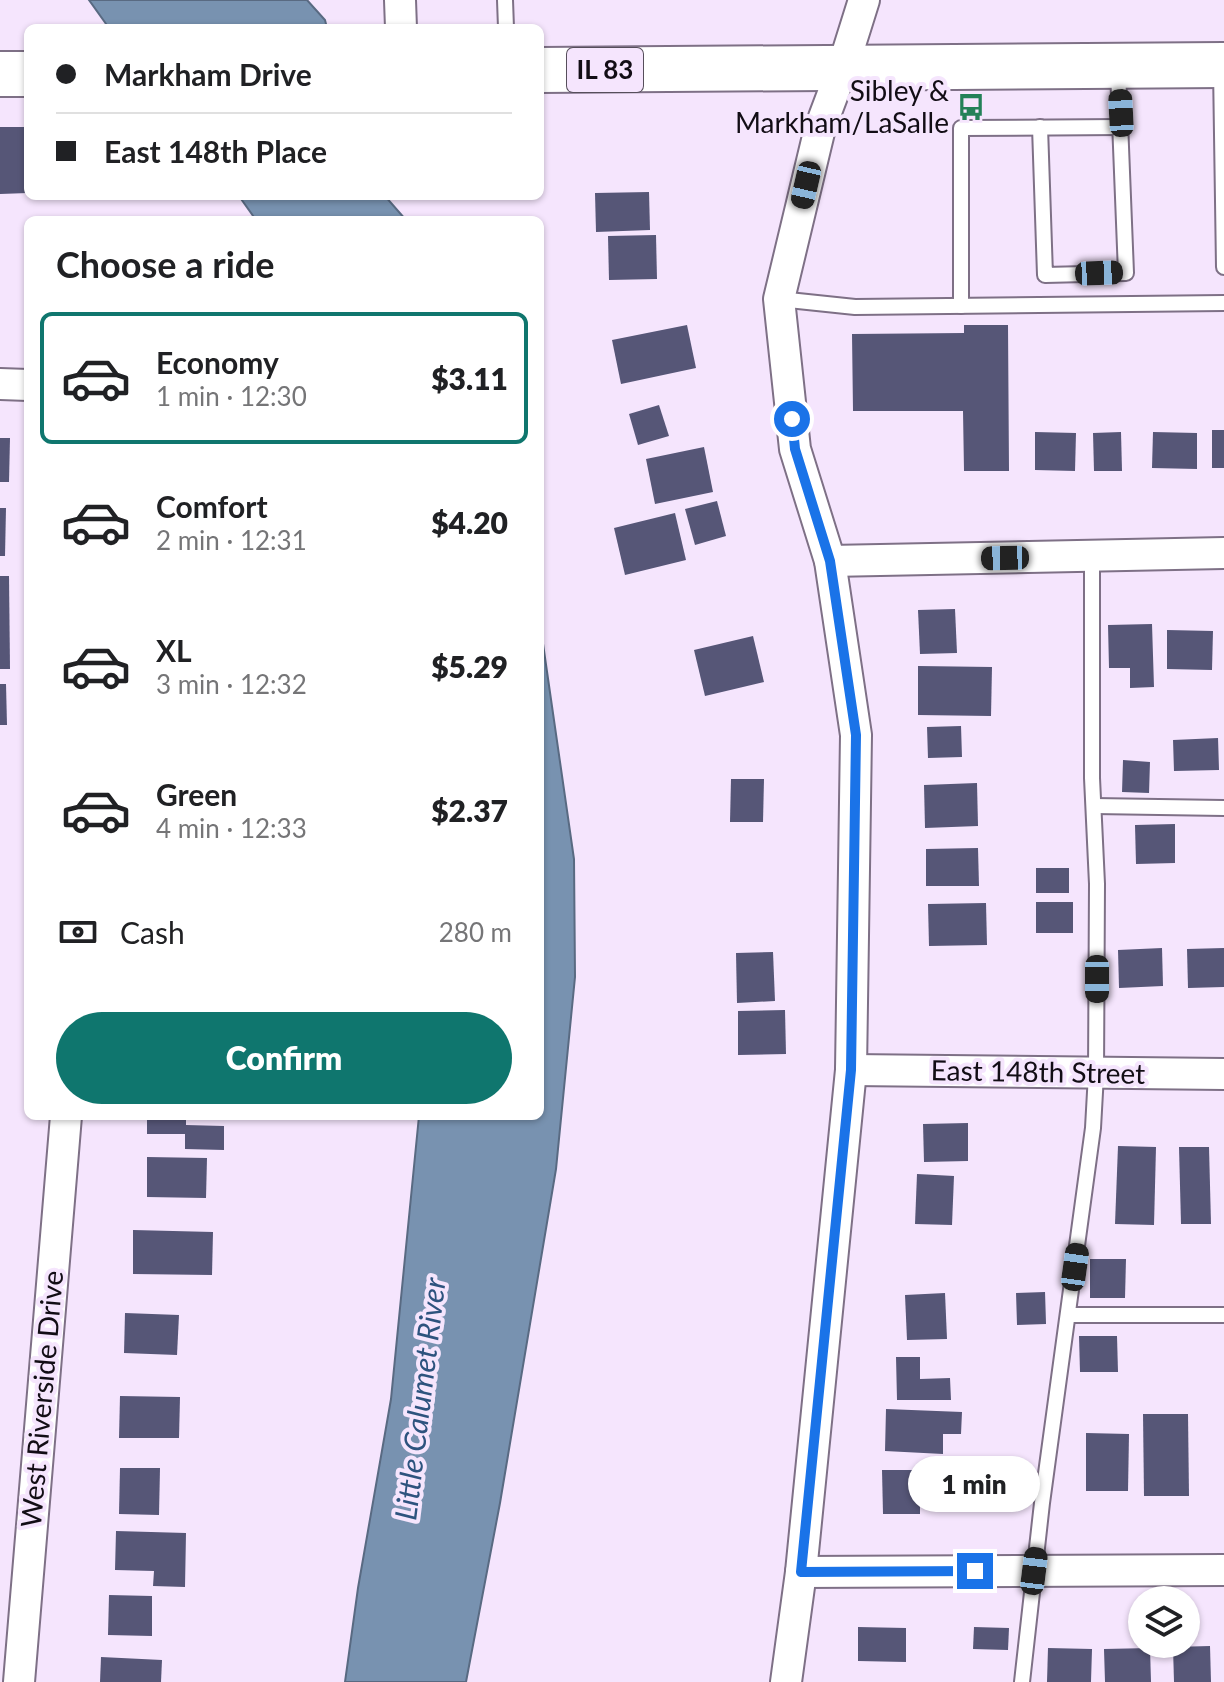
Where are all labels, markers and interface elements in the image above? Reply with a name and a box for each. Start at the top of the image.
road number: IL 83 [567,48,643,92]
text: Markham Drive [104,56,312,92]
place label: Sibley & Markham/LaSalle [735,73,949,139]
car [1108,88,1134,138]
bus stop icon: Sibley & Markham/LaSalle [956,92,986,122]
text: East 148th Place [104,133,327,169]
car [789,159,823,211]
text: Choose a ride [56,242,275,286]
car [1075,260,1123,286]
icon: car [60,342,132,414]
text: Economy [156,344,279,380]
text: $3.11 [431,360,508,396]
text: 1 min · 12:30 [156,380,307,412]
route start [774,401,810,437]
icon: car [60,486,132,558]
text: Comfort [156,488,268,524]
text: $4.20 [431,504,508,540]
text: 2 min · 12:31 [156,524,307,556]
car [981,546,1029,570]
icon: car [60,630,132,702]
text: XL [156,632,192,668]
text: $5.29 [431,648,508,684]
text: 3 min · 12:32 [156,668,307,700]
icon: car [60,774,132,846]
text: Green [156,776,237,812]
text: $2.37 [431,792,508,828]
text: 4 min · 12:33 [156,812,307,844]
icon: cash [56,910,100,954]
text: Cash [120,914,185,950]
text: 280 m [439,916,512,948]
car [1085,955,1109,1003]
button: Confirm [56,1012,512,1104]
street label: East 148th Street [930,1052,1146,1090]
car [1060,1242,1090,1292]
street label: West Riverside Drive [13,1269,69,1529]
water label: Little Calumet River [386,1275,452,1522]
callout: 1 min [909,1455,1041,1511]
text: 1 min [942,1468,1006,1500]
car [1019,1546,1049,1596]
route end [957,1553,993,1589]
map controls [1128,1586,1200,1658]
button: layers [1128,1586,1200,1658]

